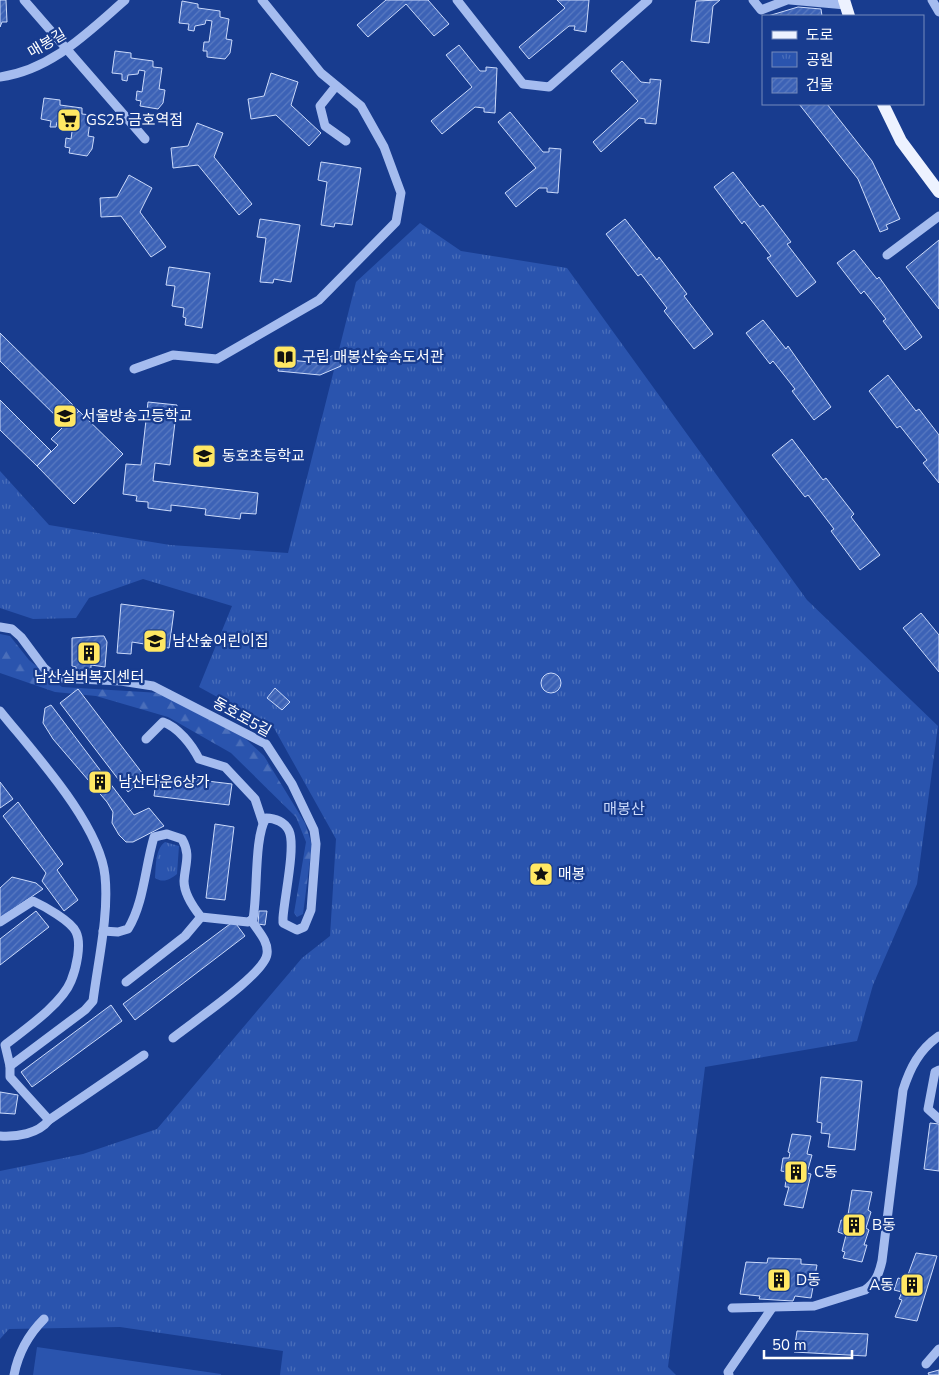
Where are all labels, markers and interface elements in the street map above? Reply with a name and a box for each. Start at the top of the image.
legend [762,15,924,105]
street label: 매봉길 [24,24,70,62]
text: 도로 [806,25,834,45]
text: 공원 [806,50,834,70]
text: 건물 [806,75,834,95]
supermarket icon: GS25 금호역점 [56,107,82,133]
place label: GS25 금호역점 [86,110,183,130]
library icon: 구립 매봉산숲속도서관 [272,344,298,370]
place label: 구립 매봉산숲속도서관 [302,347,444,367]
school or university icon: 서울방송고등학교 [52,403,78,429]
place label: 서울방송고등학교 [82,406,192,426]
school or university icon: 동호초등학교 [191,443,217,469]
place label: 동호초등학교 [222,446,305,466]
school or university icon: 남산숲어린이집 [142,628,168,654]
place label: 남산숲어린이집 [172,631,269,651]
building icon: 남산실버복지센터 [76,640,102,666]
place label: 남산실버복지센터 [34,667,144,687]
street label: 동호로5길 [209,693,275,741]
building icon: 남산타운6상가 [87,769,113,795]
place label: 남산타운6상가 [118,772,210,792]
park label: 매봉산 [603,799,645,819]
place icon: 매봉 [528,861,554,887]
place label: 매봉 [558,864,586,884]
building icon: C동 [783,1159,809,1185]
place label: C동 [814,1162,838,1182]
building icon: B동 [841,1212,867,1238]
place label: B동 [872,1215,896,1235]
building icon: D동 [766,1267,792,1293]
place label: D동 [796,1270,821,1290]
building icon: A동 [899,1272,925,1298]
place label: A동 [869,1275,894,1295]
scale bar [764,1328,852,1360]
text: 50 m [772,1335,807,1355]

